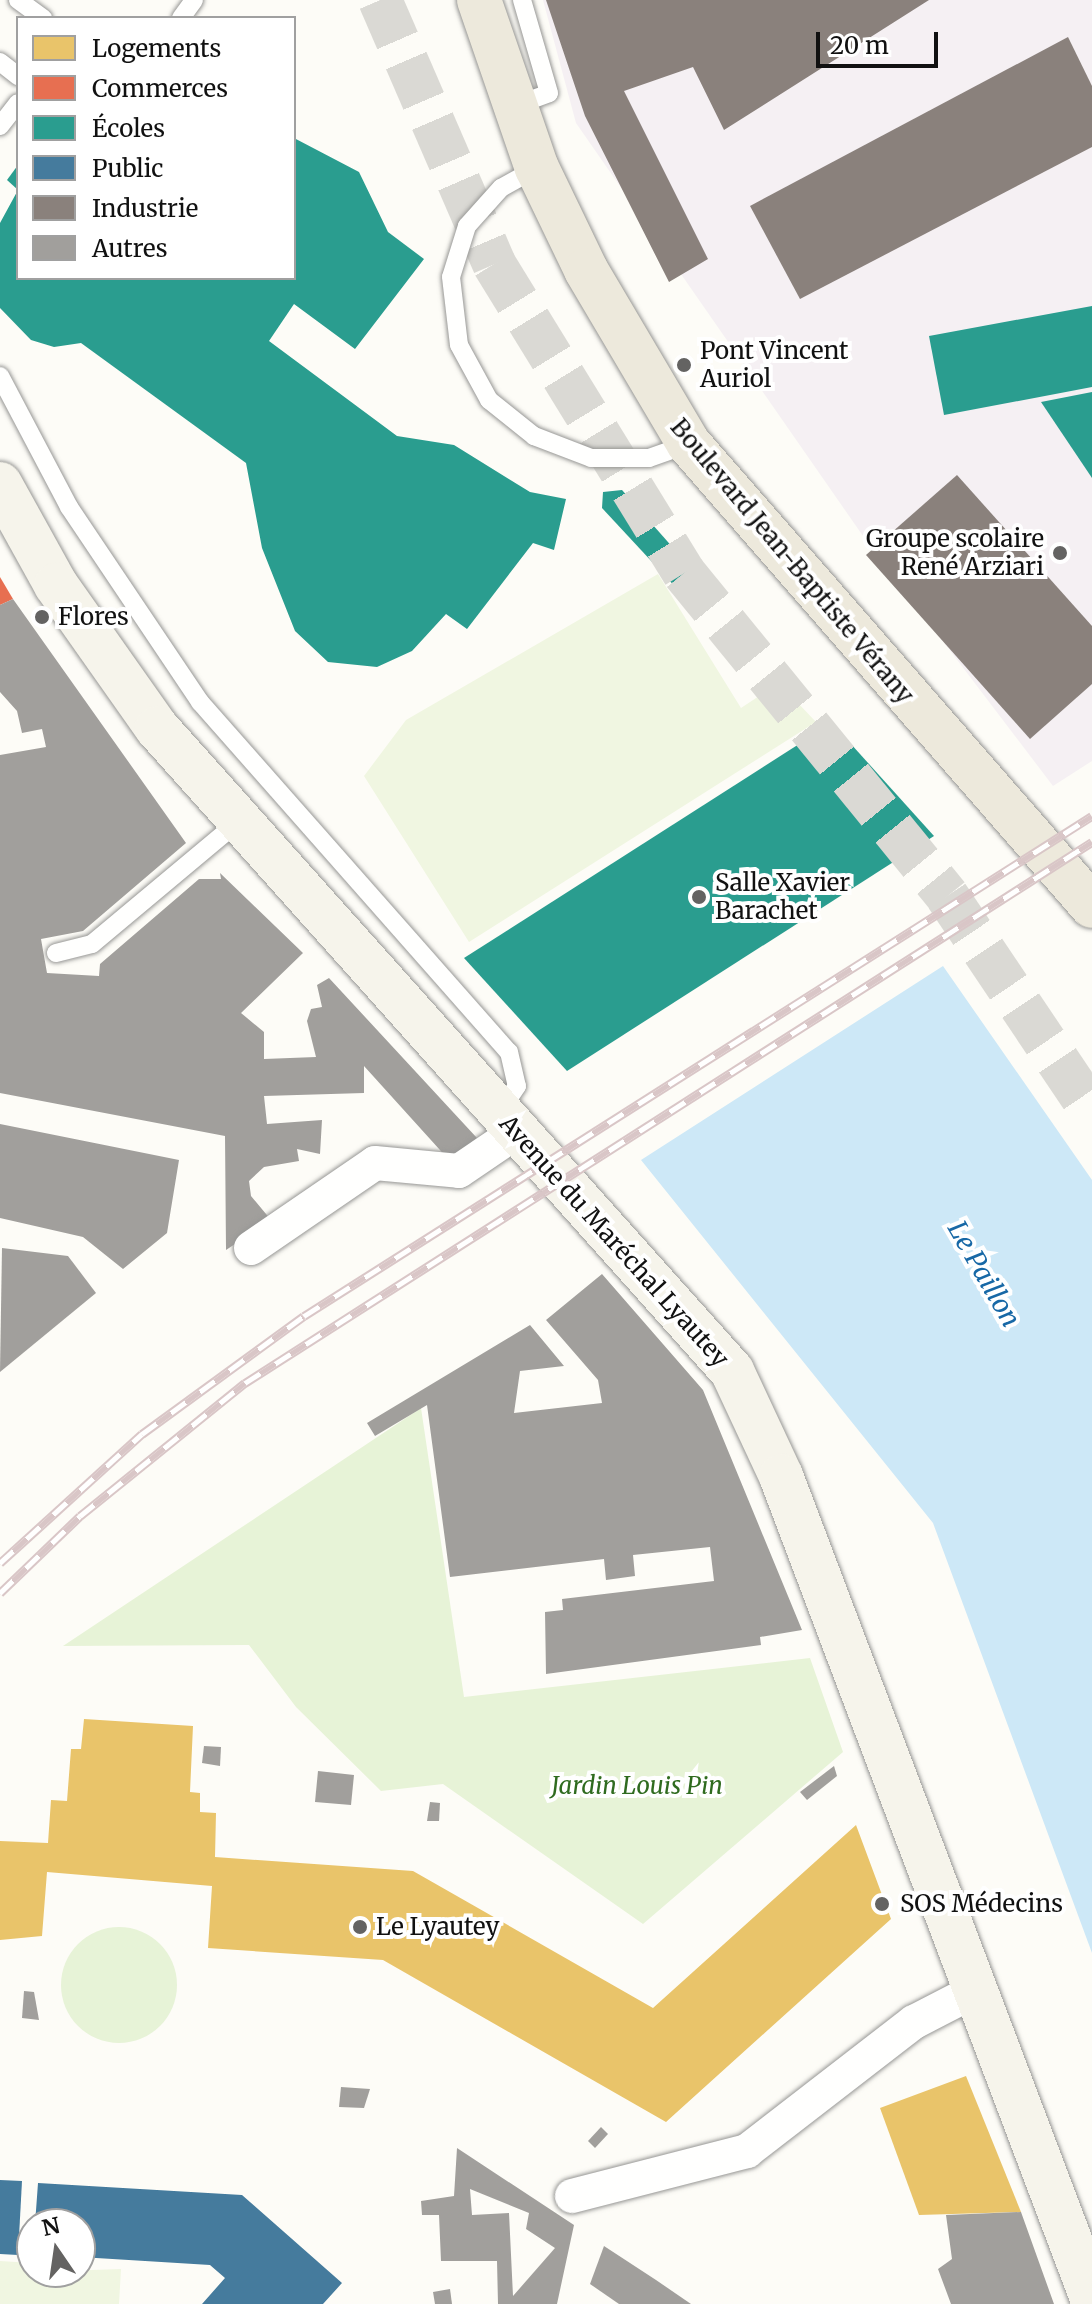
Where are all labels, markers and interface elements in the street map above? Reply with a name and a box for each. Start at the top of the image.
legend [16,16,296,280]
scale bar [820,16,942,66]
text: 20 m [830,30,889,61]
text: Logements [92,33,221,64]
text: Commerces [92,73,228,104]
text: Écoles [92,113,165,144]
text: Public [92,153,163,184]
text: Industrie [92,193,198,224]
text: Autres [92,233,167,264]
place label: Pont Vincent Auriol [700,337,848,393]
marker: Pont Vincent Auriol [675,356,693,374]
street label: Boulevard Jean-Baptiste Vérany [665,413,919,709]
place label: Groupe scolaire René Arziari [866,525,1044,581]
marker: Groupe scolaire René Arziari [1051,544,1069,562]
place label: Flores [58,603,129,631]
marker: Flores [33,608,51,626]
place label: Salle Xavier Barachet [715,869,850,925]
marker: Salle Xavier Barachet [690,888,708,906]
street label: Avenue du Maréchal Lyautey [493,1109,735,1373]
water label: Le Paillon [941,1215,1027,1333]
park label: Jardin Louis Pin [551,1772,723,1800]
place label: SOS Médecins [900,1890,1063,1918]
marker: SOS Médecins [871,1893,893,1915]
place label: Le Lyautey [376,1913,500,1941]
marker: Le Lyautey [351,1918,369,1936]
north arrow [16,2208,96,2288]
text: N [39,2211,63,2242]

